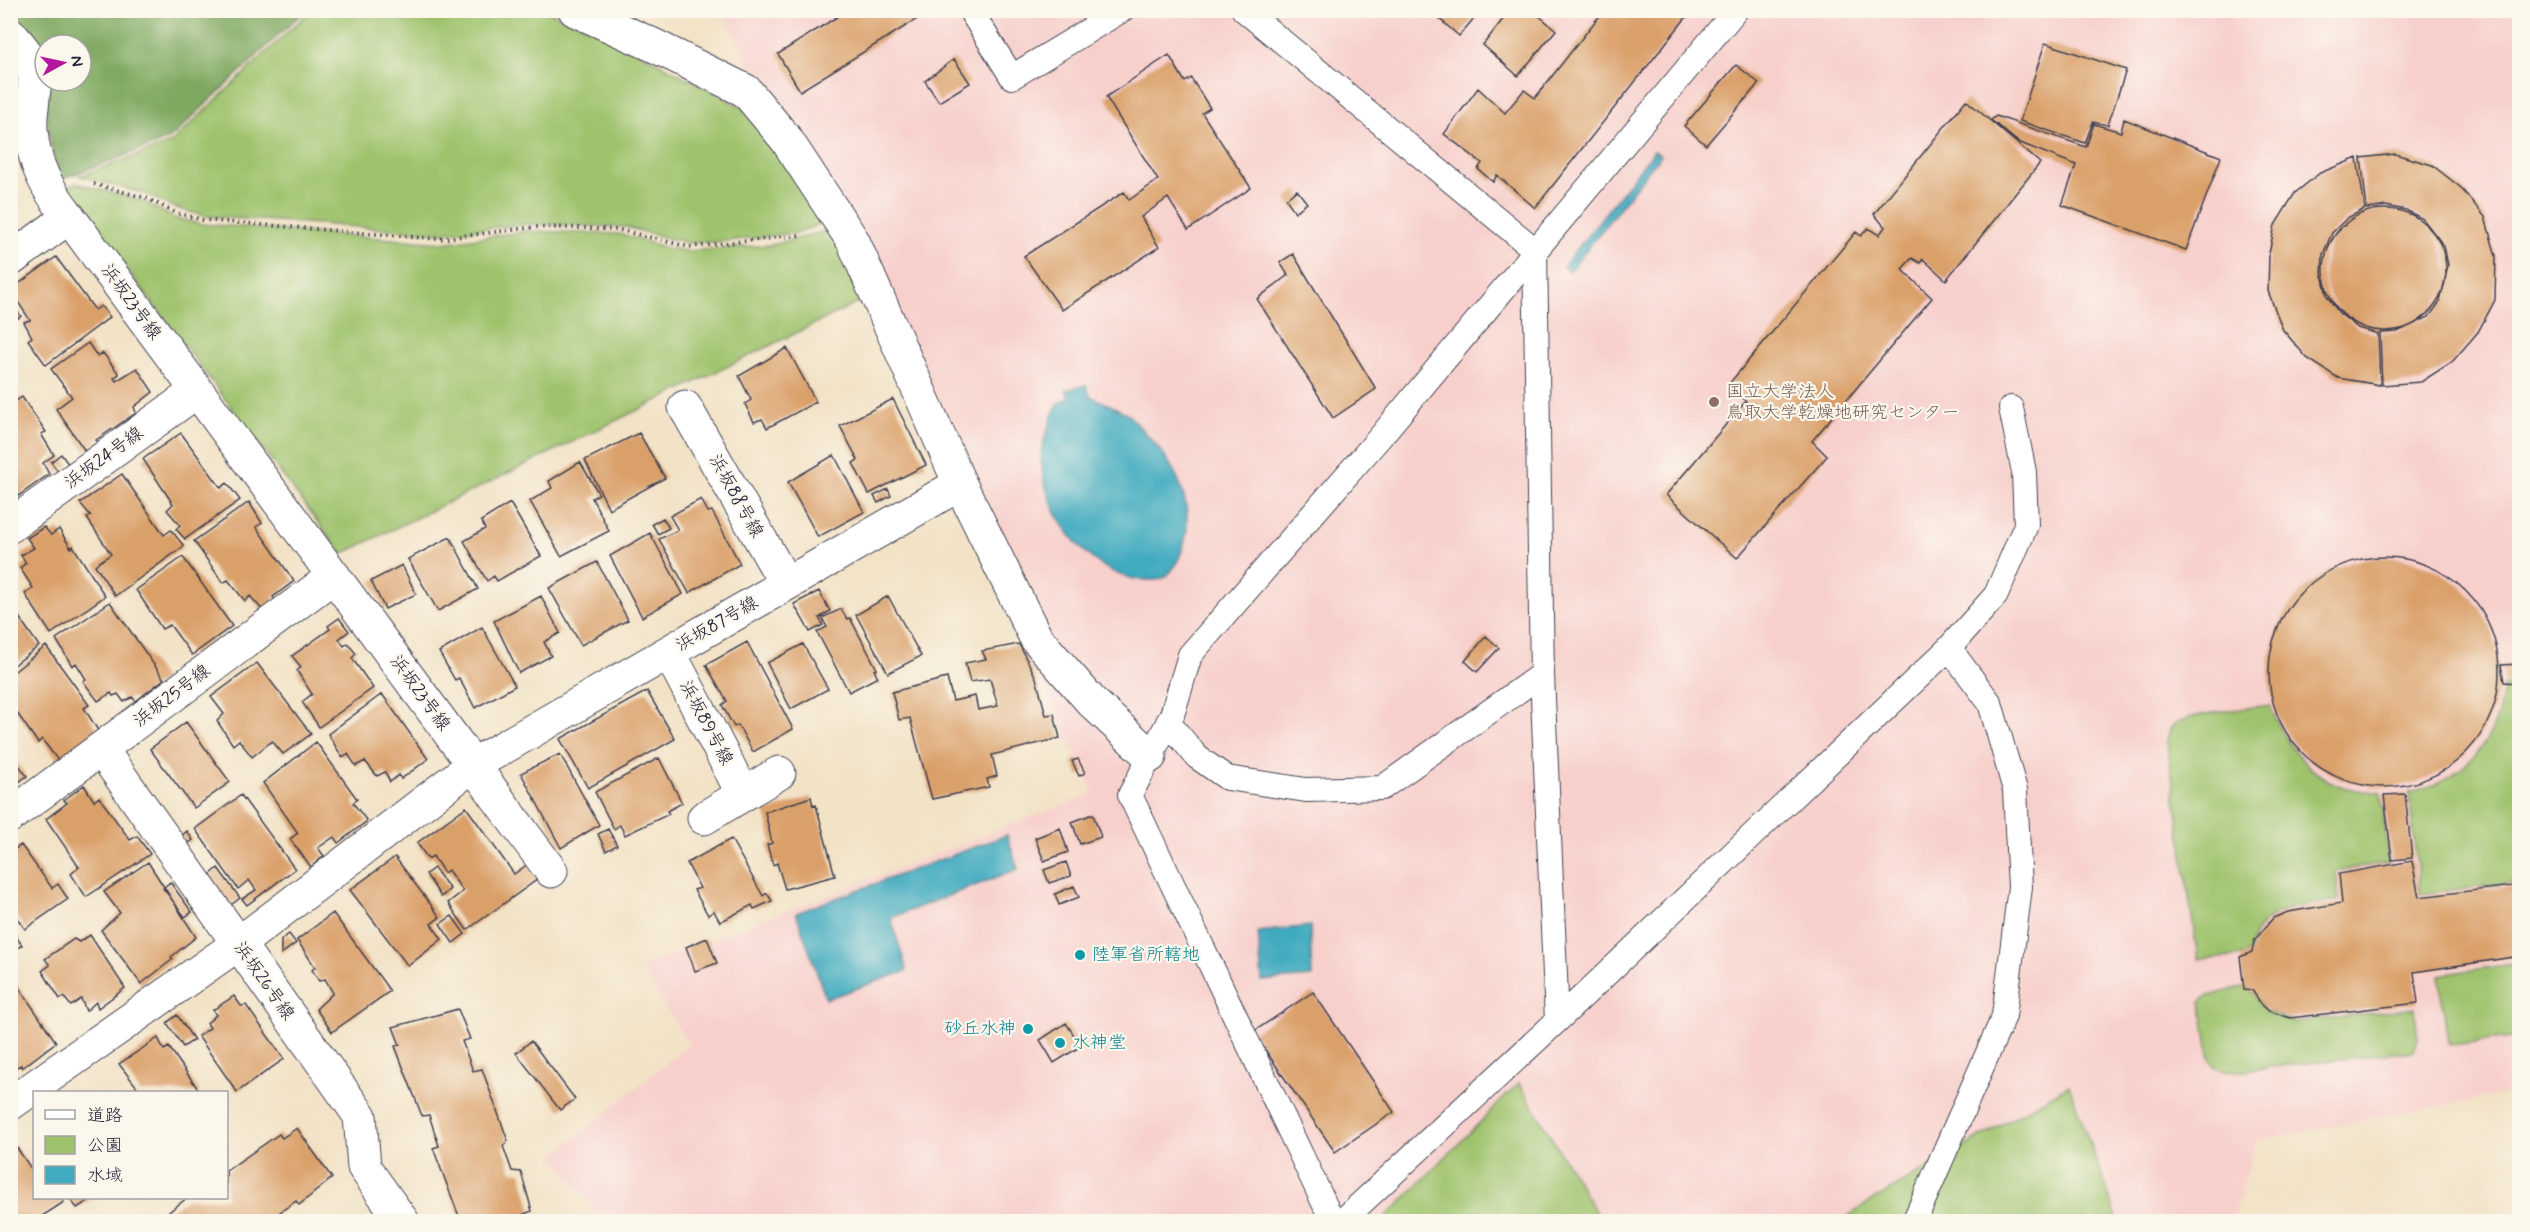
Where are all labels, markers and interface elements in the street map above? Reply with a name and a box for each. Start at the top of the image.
north arrow [33,33,93,93]
text: N [65,54,88,68]
street label: 浜坂23号線 [95,259,167,345]
place label: 国立大学法人 鳥取大学乾燥地研究センター [1726,380,1959,425]
marker: 国立大学法人 鳥取大学乾燥地研究センター [1707,395,1721,409]
street label: 浜坂24号線 [60,421,148,495]
street label: 浜坂88号線 [703,450,769,542]
street label: 浜坂87号線 [672,591,762,657]
street label: 浜坂23号線 [384,650,456,736]
street label: 浜坂25号線 [129,659,215,733]
street label: 浜坂89号線 [674,676,738,770]
street label: 浜坂26号線 [228,937,300,1025]
place label: 陸軍省所轄地 [1092,943,1200,967]
marker: 陸軍省所轄地 [1073,948,1087,962]
place label: 砂丘水神 [944,1017,1016,1041]
marker: 砂丘水神 [1021,1022,1035,1036]
place label: 水神堂 [1072,1031,1126,1055]
marker: 水神堂 [1053,1036,1067,1050]
legend [33,1091,228,1199]
text: 道路 [87,1104,123,1128]
text: 公園 [87,1134,123,1158]
text: 水域 [87,1164,123,1188]

